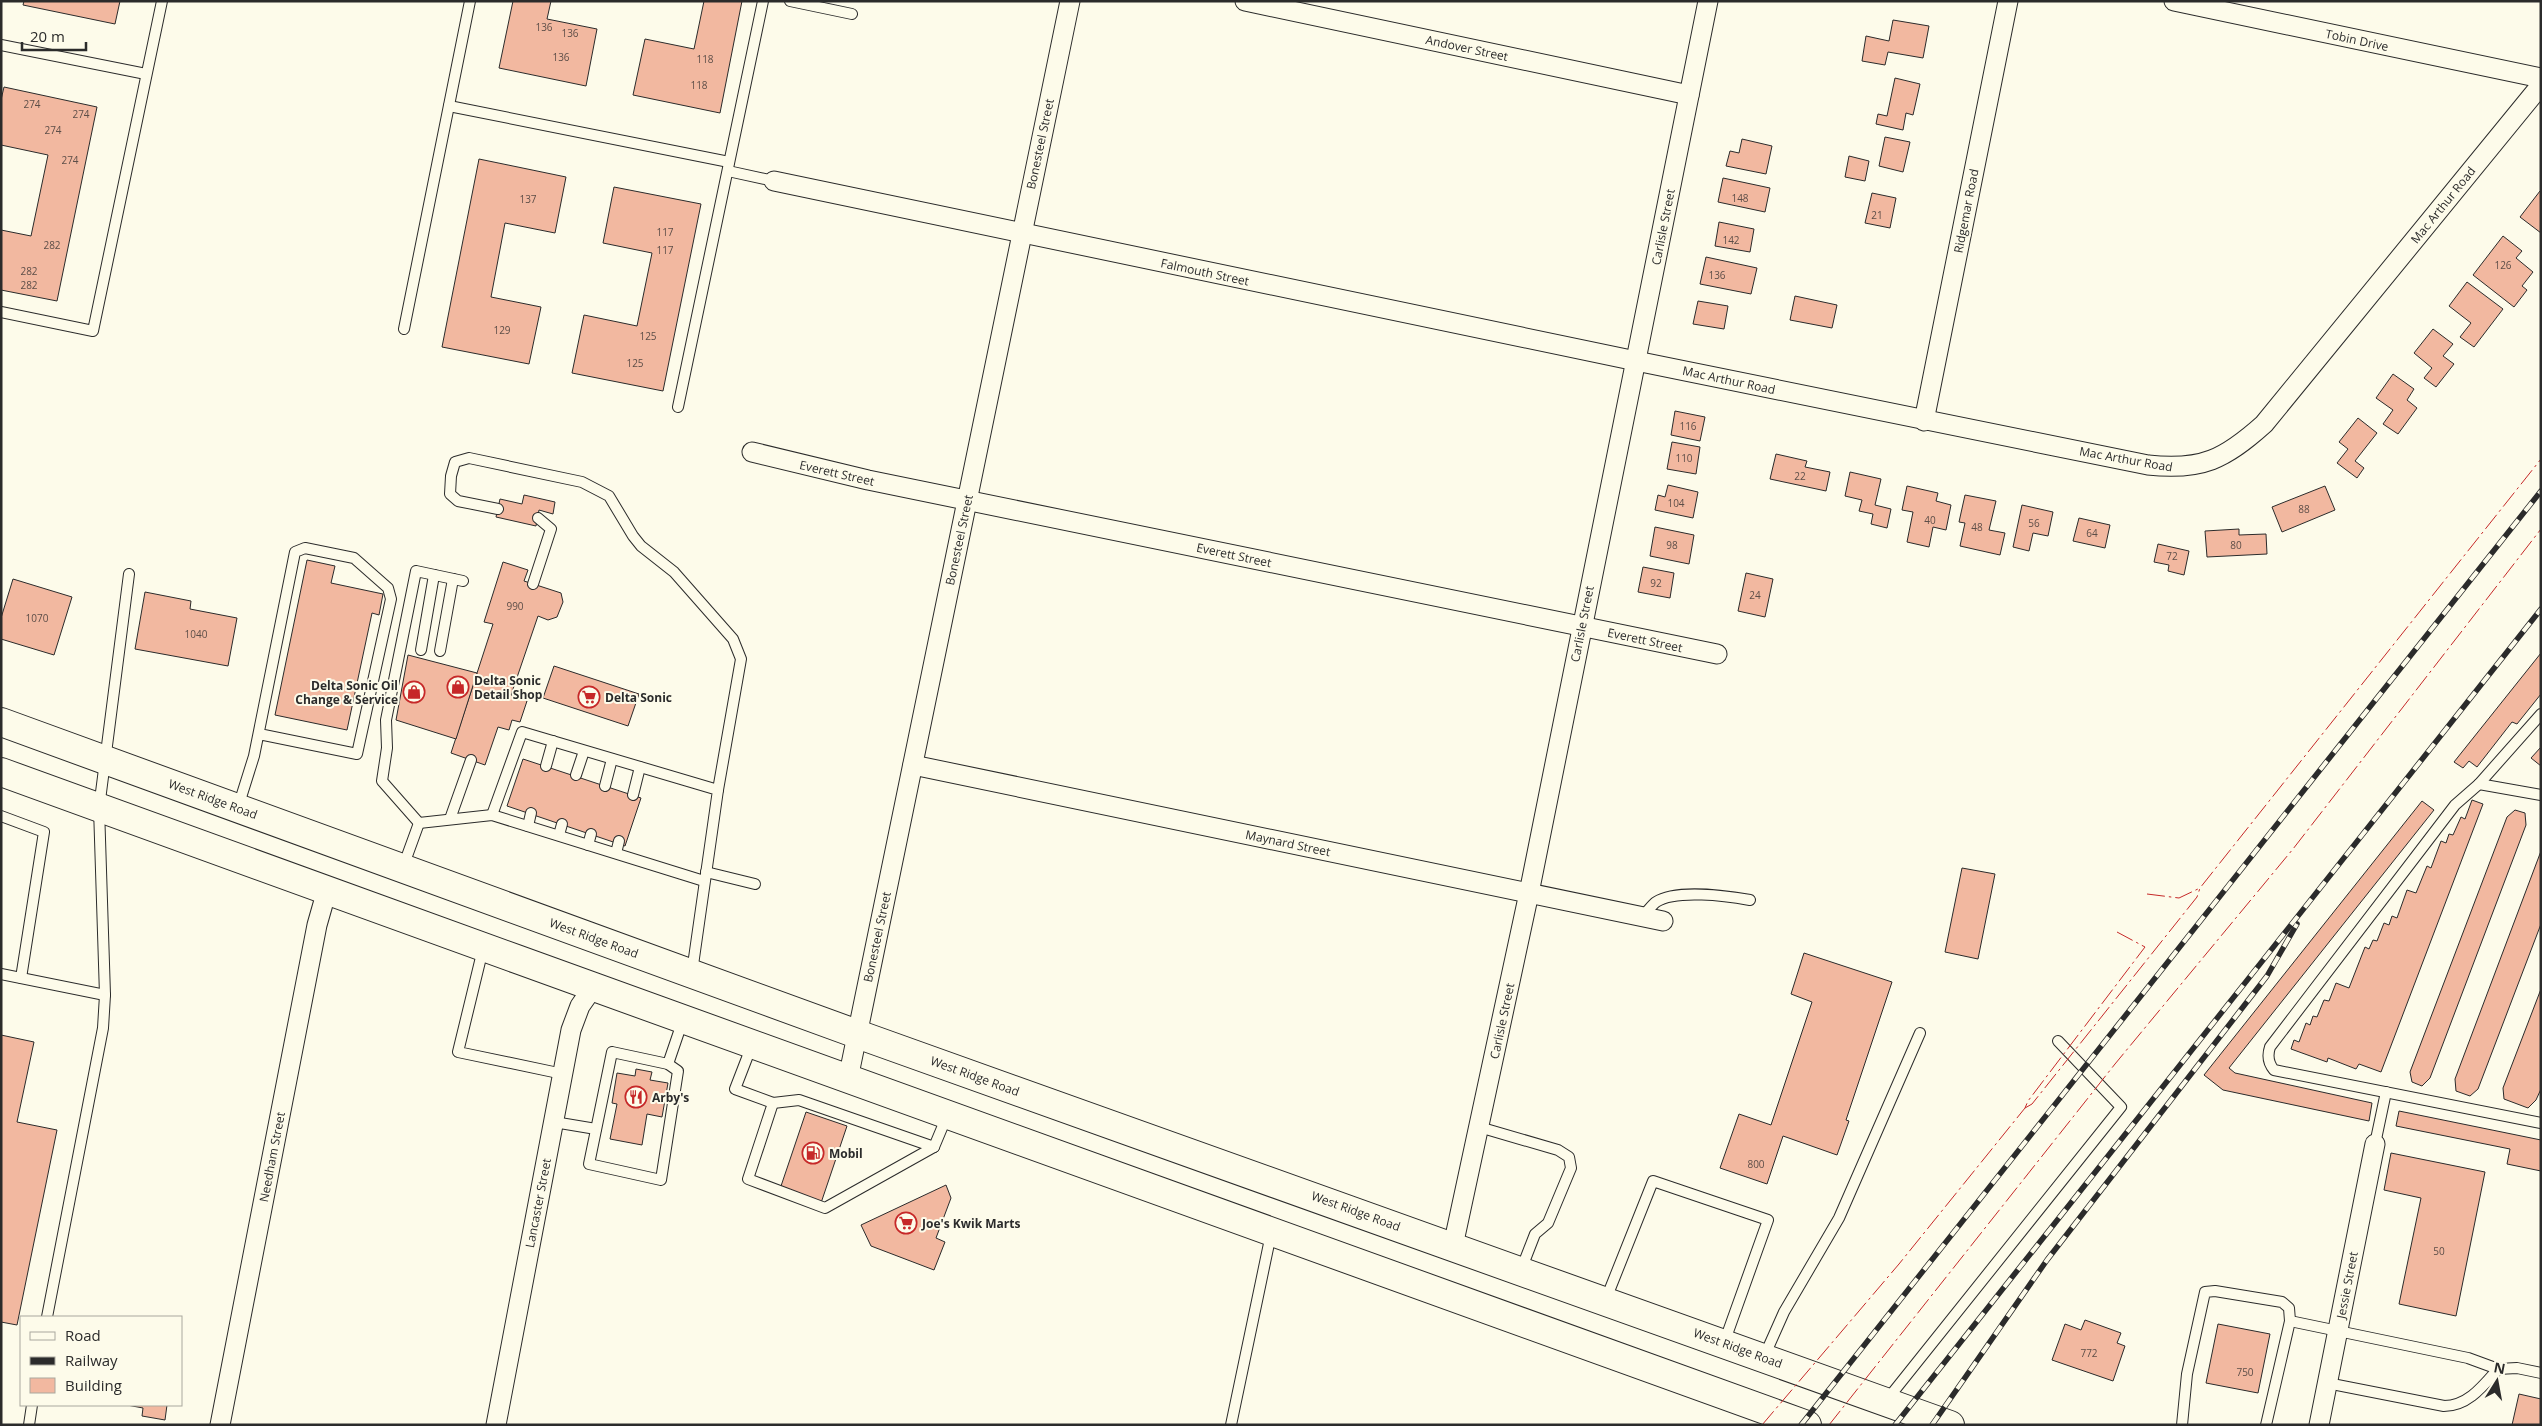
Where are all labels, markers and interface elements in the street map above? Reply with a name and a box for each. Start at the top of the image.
scale bar [22,20,86,52]
house number: 136 [535,20,553,34]
street label: Tobin Drive [2324,25,2390,55]
text: 20 m [30,26,65,46]
house number: 136 [561,26,579,40]
street label: Andover Street [1424,31,1510,65]
house number: 136 [552,50,570,64]
house number: 118 [696,52,714,66]
house number: 118 [690,78,708,92]
house number: 274 [23,97,41,111]
street label: Bonesteel Street [1022,97,1058,191]
house number: 274 [72,107,90,121]
house number: 274 [44,123,62,137]
house number: 274 [61,153,79,167]
street label: Mac Arthur Road [2407,163,2479,247]
street label: Ridgemar Road [1950,167,1982,255]
street label: Carlisle Street [1647,187,1679,267]
house number: 148 [1731,191,1749,205]
house number: 137 [519,192,537,206]
house number: 21 [1871,208,1883,222]
house number: 117 [656,225,674,239]
house number: 142 [1722,233,1740,247]
house number: 282 [43,238,61,252]
house number: 117 [656,243,674,257]
street label: Falmouth Street [1159,254,1251,290]
house number: 126 [2494,258,2512,272]
house number: 282 [20,264,38,278]
house number: 136 [1708,268,1726,282]
house number: 282 [20,278,38,292]
house number: 129 [493,323,511,337]
house number: 125 [639,329,657,343]
house number: 125 [626,356,644,370]
street label: Mac Arthur Road [1681,362,1777,398]
house number: 116 [1679,419,1697,433]
street label: Mac Arthur Road [2078,442,2174,476]
house number: 110 [1675,451,1693,465]
street label: Everett Street [798,456,876,490]
house number: 22 [1794,469,1806,483]
street label: Bonesteel Street [941,493,977,587]
house number: 104 [1667,496,1685,510]
house number: 88 [2298,502,2310,516]
house number: 40 [1924,513,1936,527]
house number: 56 [2028,516,2040,530]
house number: 48 [1971,520,1983,534]
house number: 64 [2086,526,2098,540]
house number: 98 [1666,538,1678,552]
house number: 80 [2230,538,2242,552]
street label: Everett Street [1195,539,1273,571]
house number: 72 [2166,549,2178,563]
house number: 92 [1650,576,1662,590]
street label: Carlisle Street [1566,584,1598,664]
house number: 24 [1749,588,1761,602]
house number: 990 [506,599,524,613]
house number: 1070 [26,611,49,625]
street label: Everett Street [1606,624,1684,656]
house number: 1040 [185,627,208,641]
place label: Delta Sonic Detail Shop [474,672,543,703]
shop icon: Delta Sonic Detail Shop [446,675,470,699]
place label: Delta Sonic Oil Change & Service [295,677,398,708]
shop icon: Delta Sonic Oil Change & Service [402,680,426,704]
supermarket icon: Delta Sonic [577,685,601,709]
place label: Delta Sonic [605,689,672,706]
street label: West Ridge Road [166,775,260,823]
street label: Maynard Street [1244,826,1332,860]
street label: Bonesteel Street [859,890,895,984]
street label: West Ridge Road [547,914,641,962]
street label: Carlisle Street [1486,981,1518,1061]
street label: West Ridge Road [928,1052,1022,1100]
restaurant icon: Arby's [624,1085,648,1109]
place label: Arby's [652,1089,689,1106]
street label: Needham Street [255,1110,289,1204]
fuel station icon: Mobil [801,1141,825,1165]
place label: Mobil [829,1145,863,1162]
street label: Lancaster Street [521,1157,555,1249]
house number: 800 [1747,1157,1765,1171]
street label: West Ridge Road [1309,1187,1403,1235]
supermarket icon: Joe's Kwik Marts [894,1211,918,1235]
place label: Joe's Kwik Marts [921,1215,1020,1232]
house number: 50 [2433,1244,2445,1258]
street label: Jessie Street [2332,1250,2362,1321]
legend [20,1316,182,1406]
street label: West Ridge Road [1691,1324,1785,1372]
text: Road [65,1325,101,1345]
house number: 772 [2080,1346,2098,1360]
text: Railway [65,1350,118,1370]
north arrow [2472,1356,2522,1406]
text: N [2492,1357,2507,1378]
house number: 750 [2236,1365,2254,1379]
text: Building [65,1375,122,1395]

